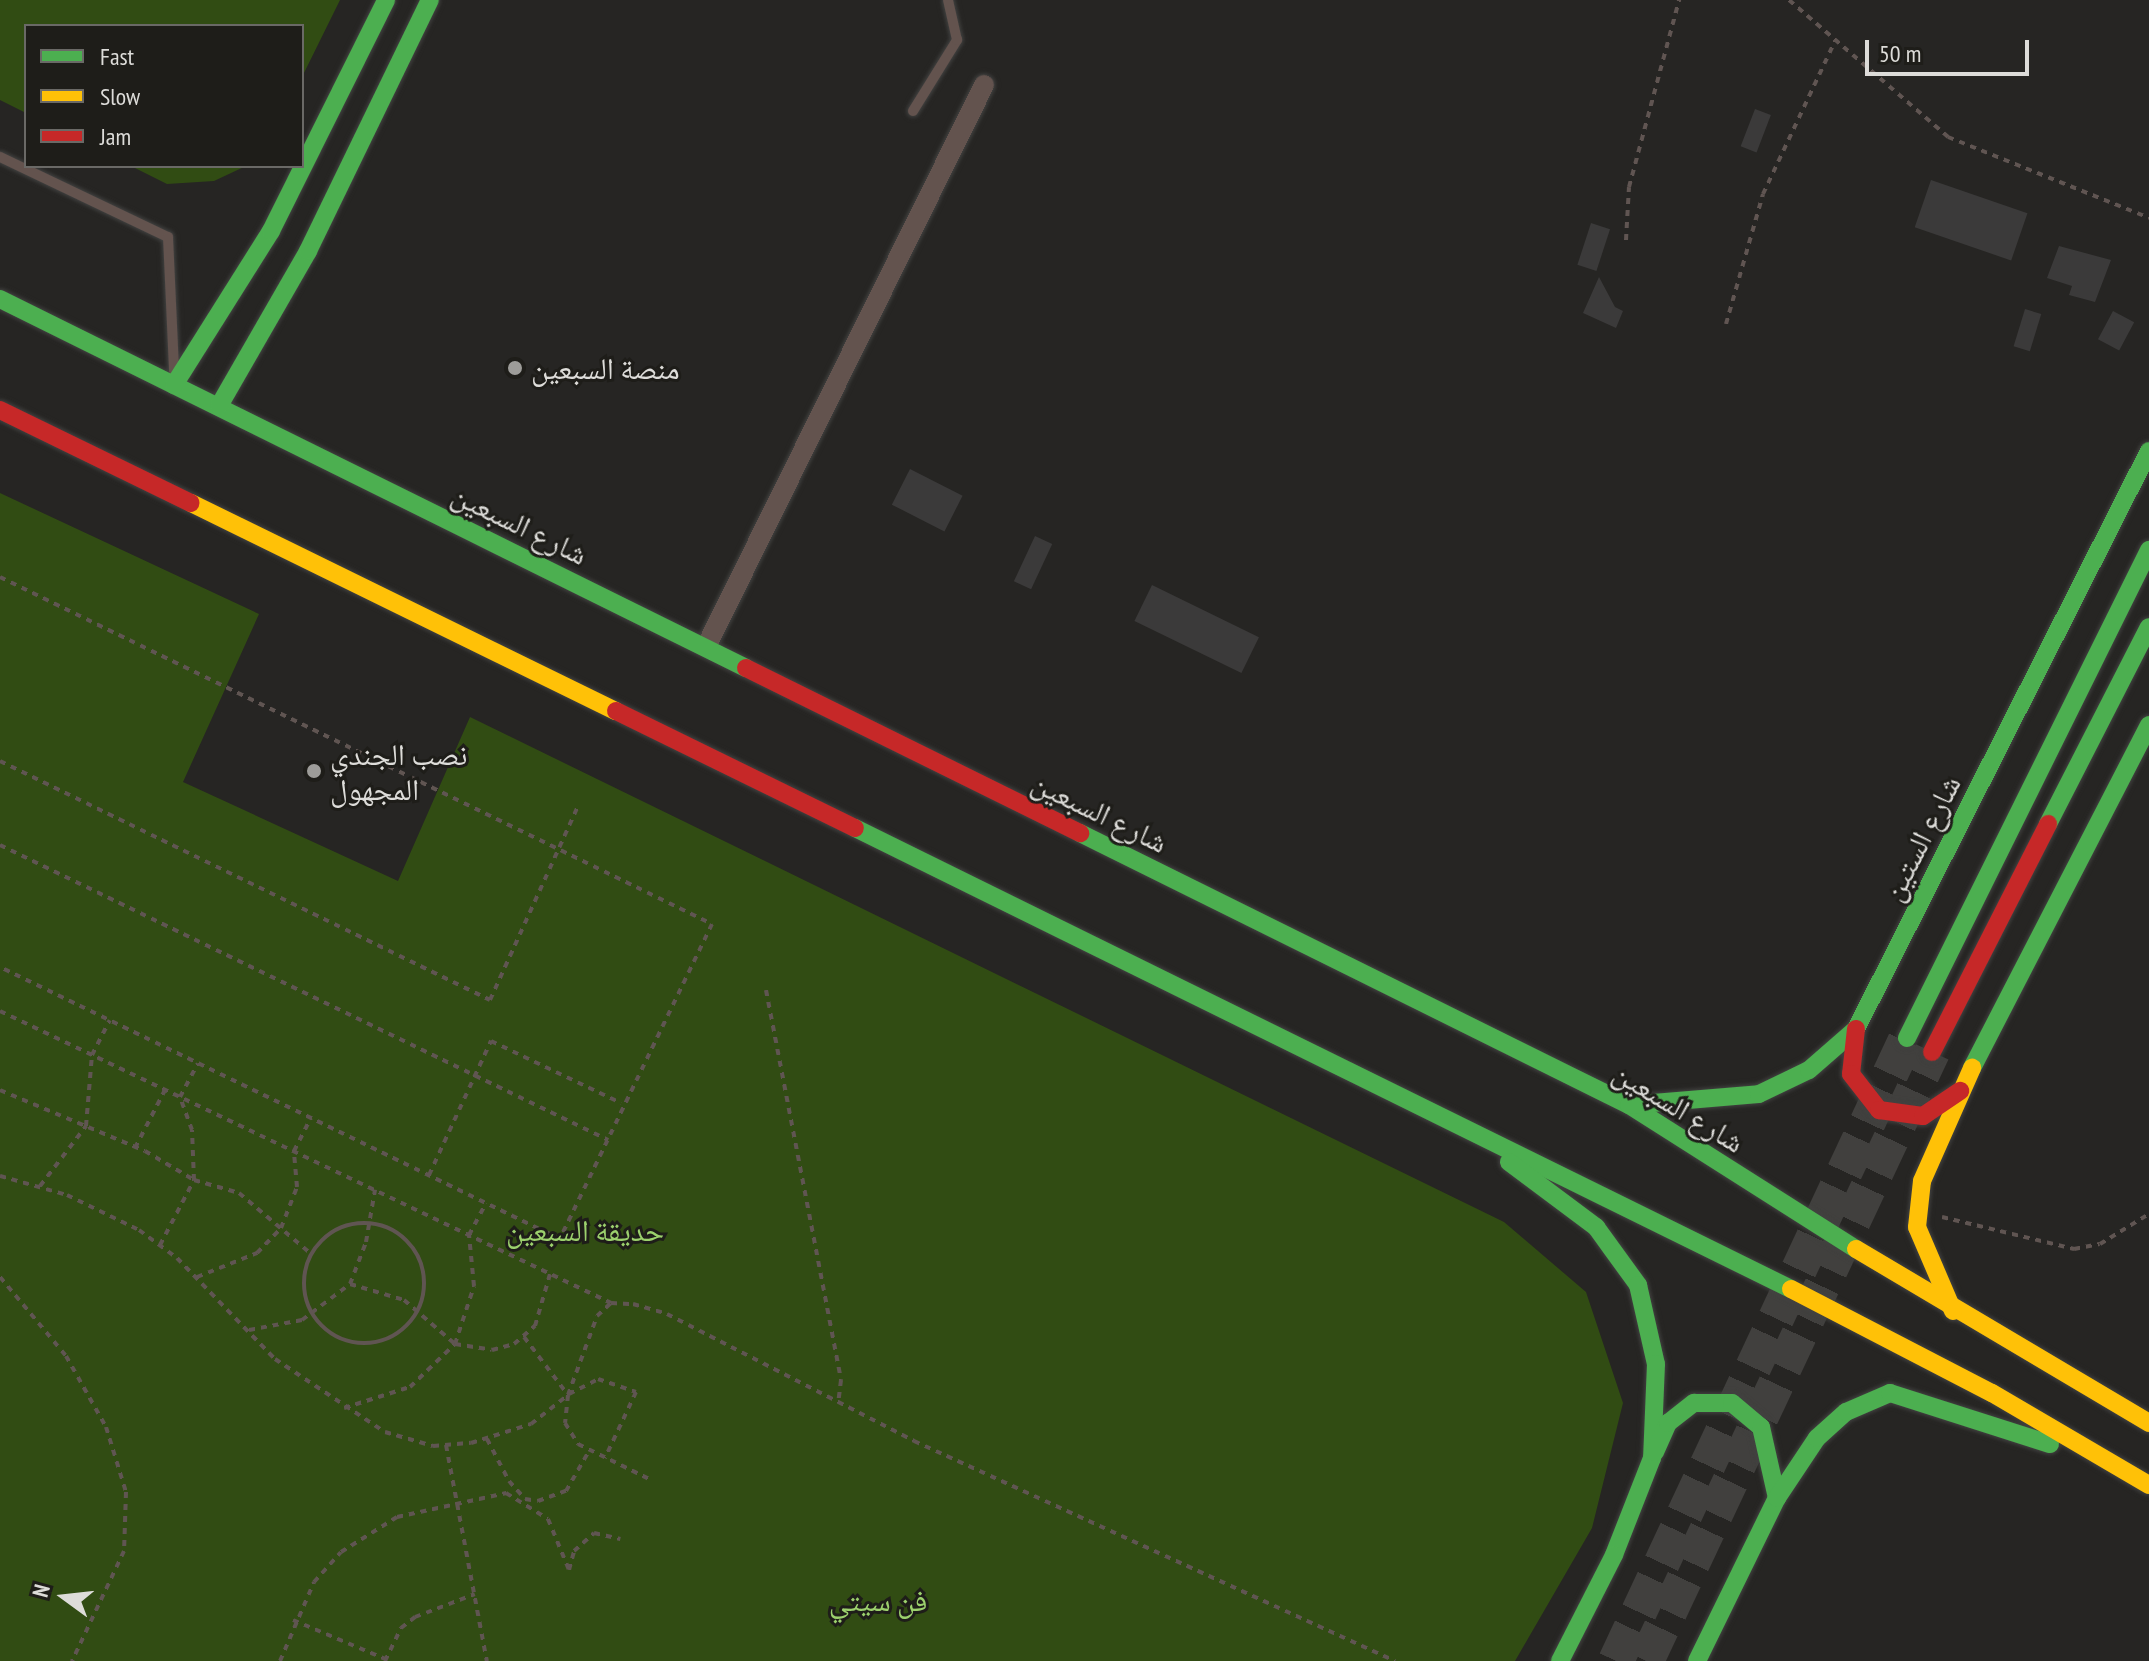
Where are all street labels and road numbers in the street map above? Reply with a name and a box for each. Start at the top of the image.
street label: شارع السبعين [446,476,594,572]
street label: شارع السبعين [1026,764,1174,860]
street label: شارع الستين [1874,769,1968,907]
street label: شارع السبعين [1607,1054,1751,1160]

